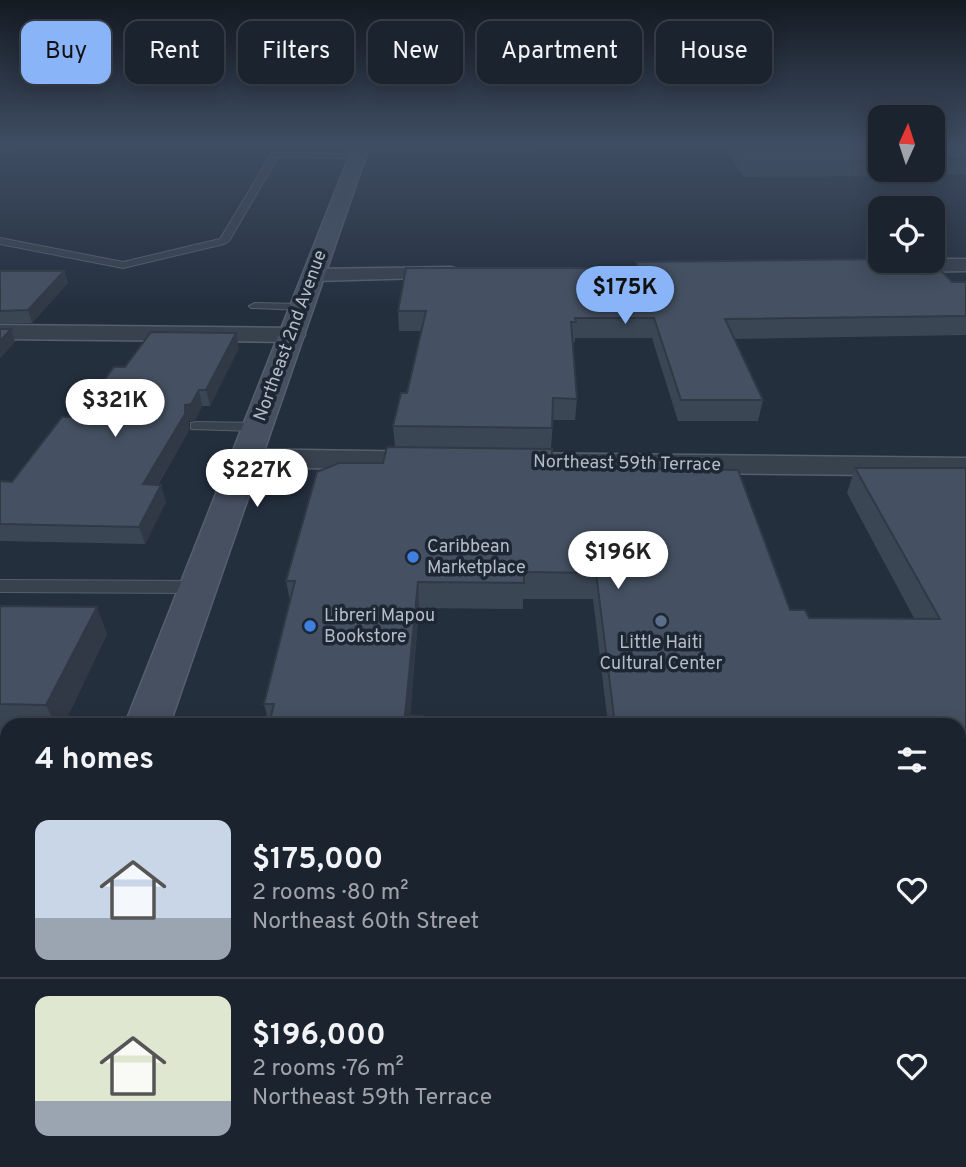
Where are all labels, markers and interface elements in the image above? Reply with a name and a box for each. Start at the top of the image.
chip: Buy [21,21,111,84]
chip: Rent [125,21,224,84]
chip: Filters [238,21,354,84]
chip: New [368,21,463,84]
chip: Apartment [477,21,642,84]
chip: House [656,21,772,84]
north arrow [868,105,945,182]
map controls [868,105,945,273]
button: locate [868,196,945,273]
street label: Northeast 2nd Avenue [249,247,333,425]
pin: $175K [576,266,674,326]
text: $175K [592,274,658,303]
pin: $321K [66,380,164,439]
text: $321K [82,387,148,416]
pin: $227K [208,449,306,509]
street label: Northeast 59th Terrace [533,451,721,477]
text: $227K [222,457,292,486]
pin: $196K [569,532,667,591]
place label: Caribbean Marketplace [427,536,526,580]
text: $196K [584,539,652,568]
marker: Caribbean Marketplace [405,549,421,565]
place label: Libreri Mapou Bookstore [324,605,435,649]
marker: Little Haiti Cultural Center [653,613,669,629]
marker: Libreri Mapou Bookstore [302,618,318,634]
place label: Little Haiti Cultural Center [599,632,723,676]
icon: filters [893,741,931,779]
text: 4 homes [35,742,154,779]
text: $175,000 [252,842,383,879]
icon: home [91,848,175,932]
icon: heart [893,871,931,909]
text: 2 rooms · 80 m² [252,879,409,908]
text: Northeast 60th Street [252,908,479,937]
text: $196,000 [252,1018,386,1055]
icon: home [91,1024,175,1108]
icon: heart [893,1047,931,1085]
text: 2 rooms · 76 m² [252,1055,404,1084]
text: Northeast 59th Terrace [252,1084,492,1113]

